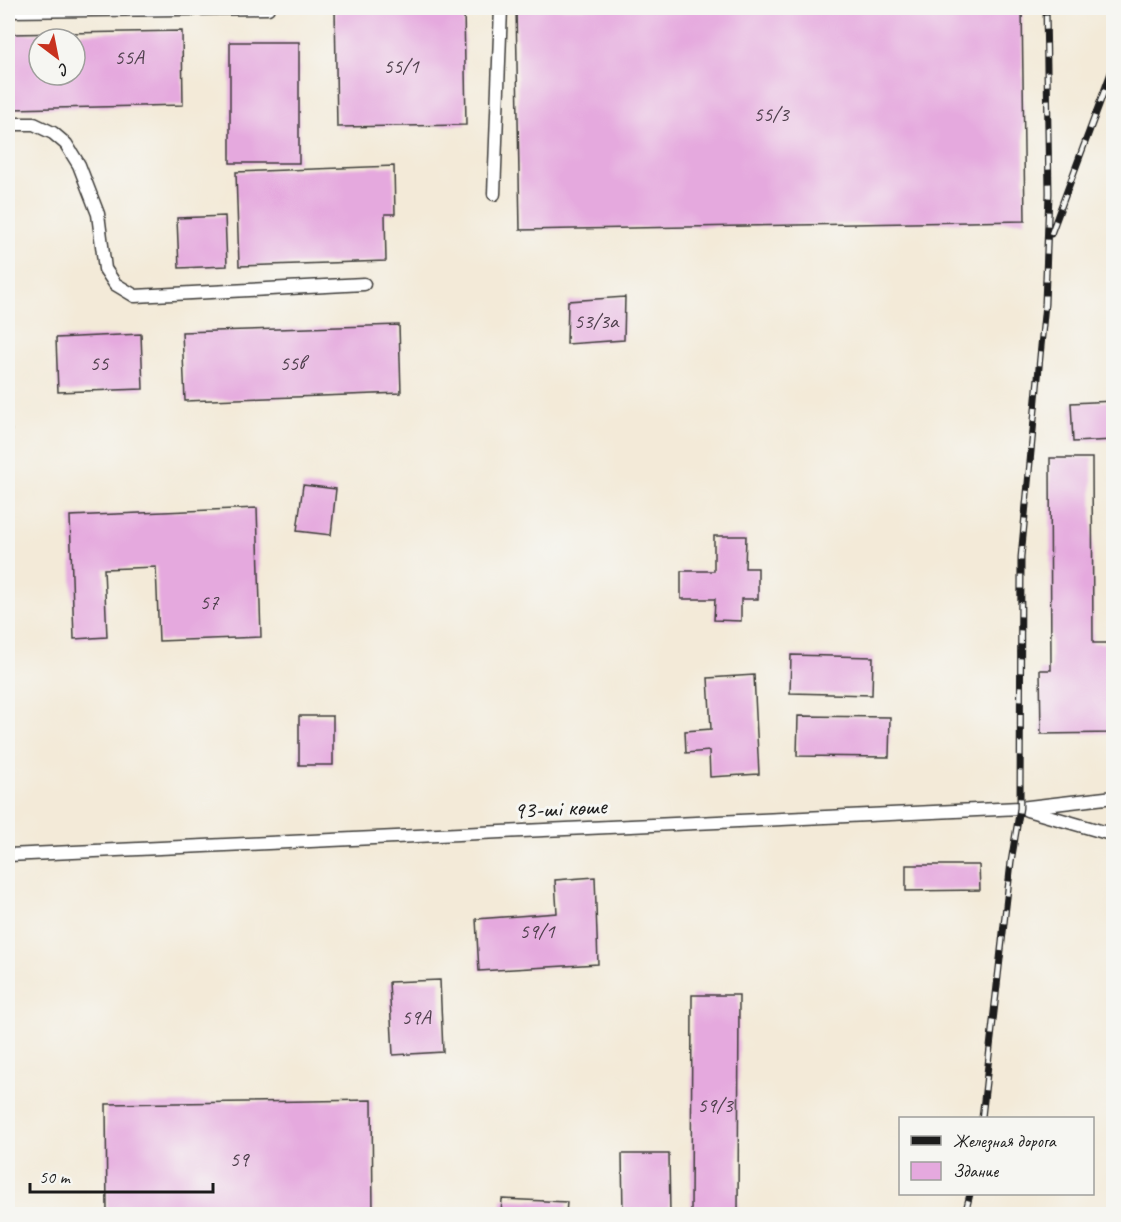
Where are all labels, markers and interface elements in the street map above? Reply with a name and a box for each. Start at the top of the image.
north arrow [27,27,87,87]
house number: 55А [114,44,145,70]
house number: 55/1 [383,53,420,79]
text: С [54,58,73,81]
house number: 55/3 [753,101,790,127]
house number: 53/3а [574,308,620,334]
house number: 55 [90,350,110,376]
house number: 55в [279,350,309,376]
house number: 57 [200,589,220,615]
street label: 93-ші көше [513,790,609,825]
house number: 59/1 [519,918,556,944]
house number: 59А [401,1004,432,1030]
house number: 59/3 [697,1092,734,1118]
legend [899,1117,1094,1195]
text: Железная дорога [953,1130,1057,1153]
house number: 59 [230,1146,250,1172]
scale bar [30,1156,213,1194]
text: Здание [953,1160,999,1182]
text: 50 m [39,1166,72,1188]

